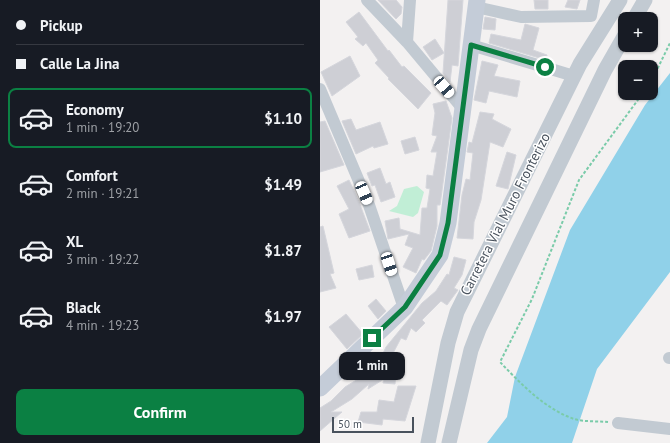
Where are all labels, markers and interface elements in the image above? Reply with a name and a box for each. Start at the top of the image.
map controls [618,12,658,100]
button: + [618,12,658,52]
text: Pickup [40,16,83,35]
text: Calle La Jina [40,54,120,73]
route start [536,58,554,76]
button: − [618,60,658,100]
car [432,74,456,100]
icon: car [18,100,54,136]
text: Economy [66,100,124,119]
text: $1.10 [264,109,302,128]
text: 1 min · 19:20 [66,119,139,136]
street label: Carretera Vial Muro Fronterizo [456,130,554,298]
icon: car [18,166,54,202]
text: Comfort [66,166,118,185]
text: $1.49 [264,175,302,194]
car [354,180,374,206]
text: 2 min · 19:21 [66,185,139,202]
icon: car [18,232,54,268]
text: XL [66,232,83,251]
text: $1.87 [264,241,302,260]
text: 3 min · 19:22 [66,251,139,268]
car [380,251,398,277]
icon: car [18,298,54,334]
text: Black [66,298,101,317]
text: $1.97 [264,307,302,326]
text: 4 min · 19:23 [66,317,139,334]
route end [363,329,381,347]
callout: 1 min [339,352,405,380]
text: 1 min [356,357,388,374]
button: Confirm [16,389,304,435]
scale bar [332,415,414,434]
text: 50 m [338,417,362,431]

